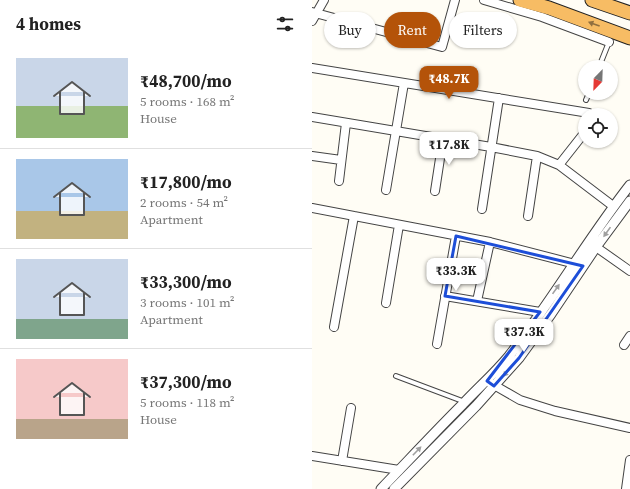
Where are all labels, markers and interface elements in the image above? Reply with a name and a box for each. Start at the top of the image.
text: 4 homes [16,12,81,36]
chip: Buy [324,12,376,48]
chip: Rent [384,12,441,48]
chip: Filters [449,12,517,48]
icon: filters [274,13,296,35]
one-way arrow [587,21,599,27]
north arrow [578,60,618,100]
map controls [578,60,618,148]
pin: ₹48.7K [416,66,482,100]
text: ₹48,700/mo [140,69,232,93]
text: ₹48.7K [428,70,470,87]
icon: home [48,74,96,122]
text: 5 rooms · 168 m² [140,93,235,110]
button: locate [578,108,618,148]
text: House [140,110,177,127]
pin: ₹17.8K [416,132,482,166]
text: ₹17.8K [428,136,470,153]
text: ₹17,800/mo [140,170,232,194]
icon: home [48,175,96,223]
text: 2 rooms · 54 m² [140,194,228,211]
text: Apartment [140,211,203,228]
one-way arrow [603,227,611,237]
pin: ₹33.3K [423,258,489,292]
text: ₹33.3K [435,262,477,279]
text: ₹33,300/mo [140,270,232,294]
icon: home [48,275,96,323]
one-way arrow [552,284,560,294]
text: 3 rooms · 101 m² [140,294,235,311]
text: Apartment [140,311,203,328]
pin: ₹37.3K [491,319,557,353]
text: ₹37.3K [503,323,545,340]
one-way arrow [502,366,511,377]
text: ₹37,300/mo [140,370,232,394]
icon: home [48,375,96,423]
text: 5 rooms · 118 m² [140,394,235,411]
text: House [140,411,177,428]
one-way arrow [413,446,422,456]

